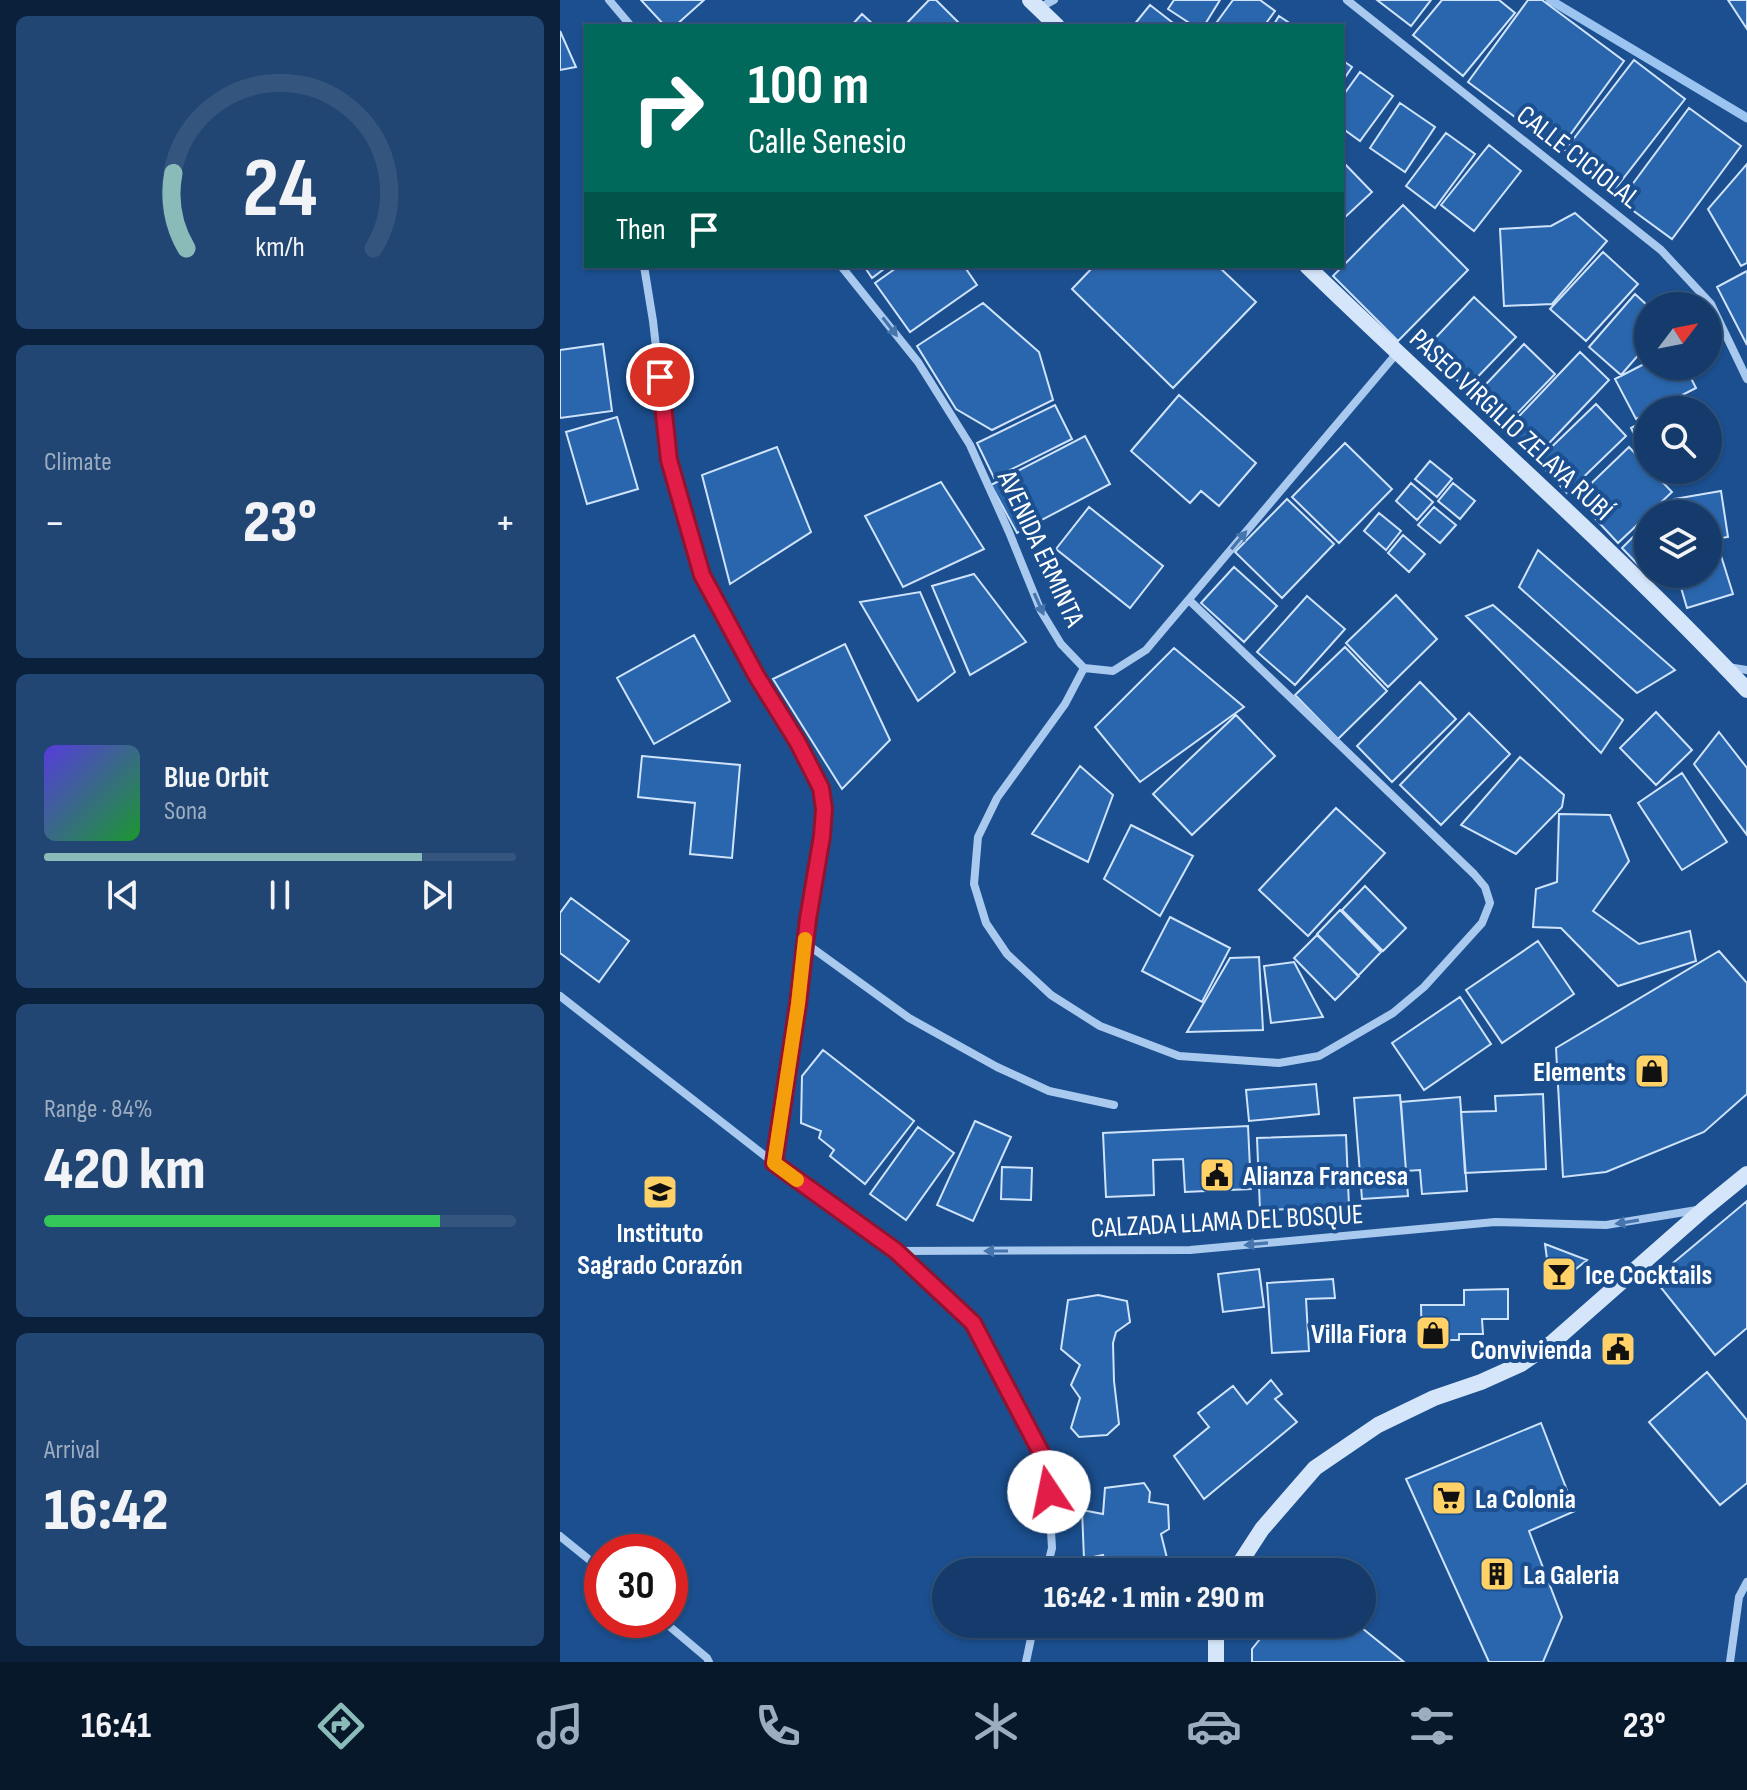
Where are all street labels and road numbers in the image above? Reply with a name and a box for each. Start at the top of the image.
street label: CALLE CICIOLAL [1510,99,1646,216]
street label: PASEO VIRGILIO ZELAYA RUBÍ [1403,322,1620,528]
street label: AVENIDA ERMINTA [990,464,1092,633]
street label: CALZADA LLAMA DEL BOSQUE [1090,1198,1364,1245]

